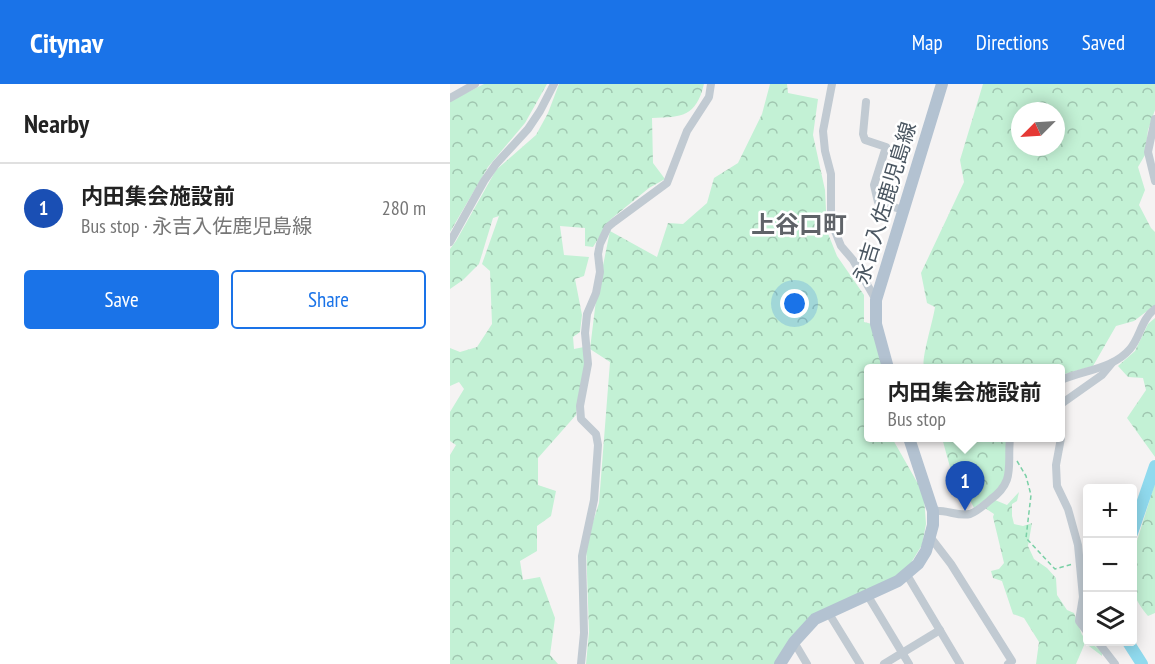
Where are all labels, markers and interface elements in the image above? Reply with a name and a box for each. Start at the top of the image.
text: Citynav [30,24,103,61]
text: Map [912,29,943,56]
text: Directions [976,29,1049,56]
text: Saved [1082,29,1125,56]
north arrow [1011,102,1065,156]
text: Nearby [24,107,89,140]
street label: 永吉入佐鹿児島線 [847,119,922,287]
text: 内田集会施設前 [81,182,235,210]
text: 1 [39,195,48,221]
text: 280 m [382,195,426,221]
district label: 上谷口町 [751,209,847,240]
text: Bus stop · 永吉入佐鹿児島線 [81,213,312,239]
button: Save [24,270,219,329]
button: Share [231,270,426,329]
your location [780,289,809,318]
popup [864,364,1065,442]
text: 内田集会施設前 [887,378,1042,406]
text: Bus stop [887,406,946,432]
pin: 1 [946,462,984,511]
map controls [1083,484,1137,646]
button: + [1083,484,1137,538]
button: − [1083,538,1137,592]
button: layers [1083,592,1137,646]

